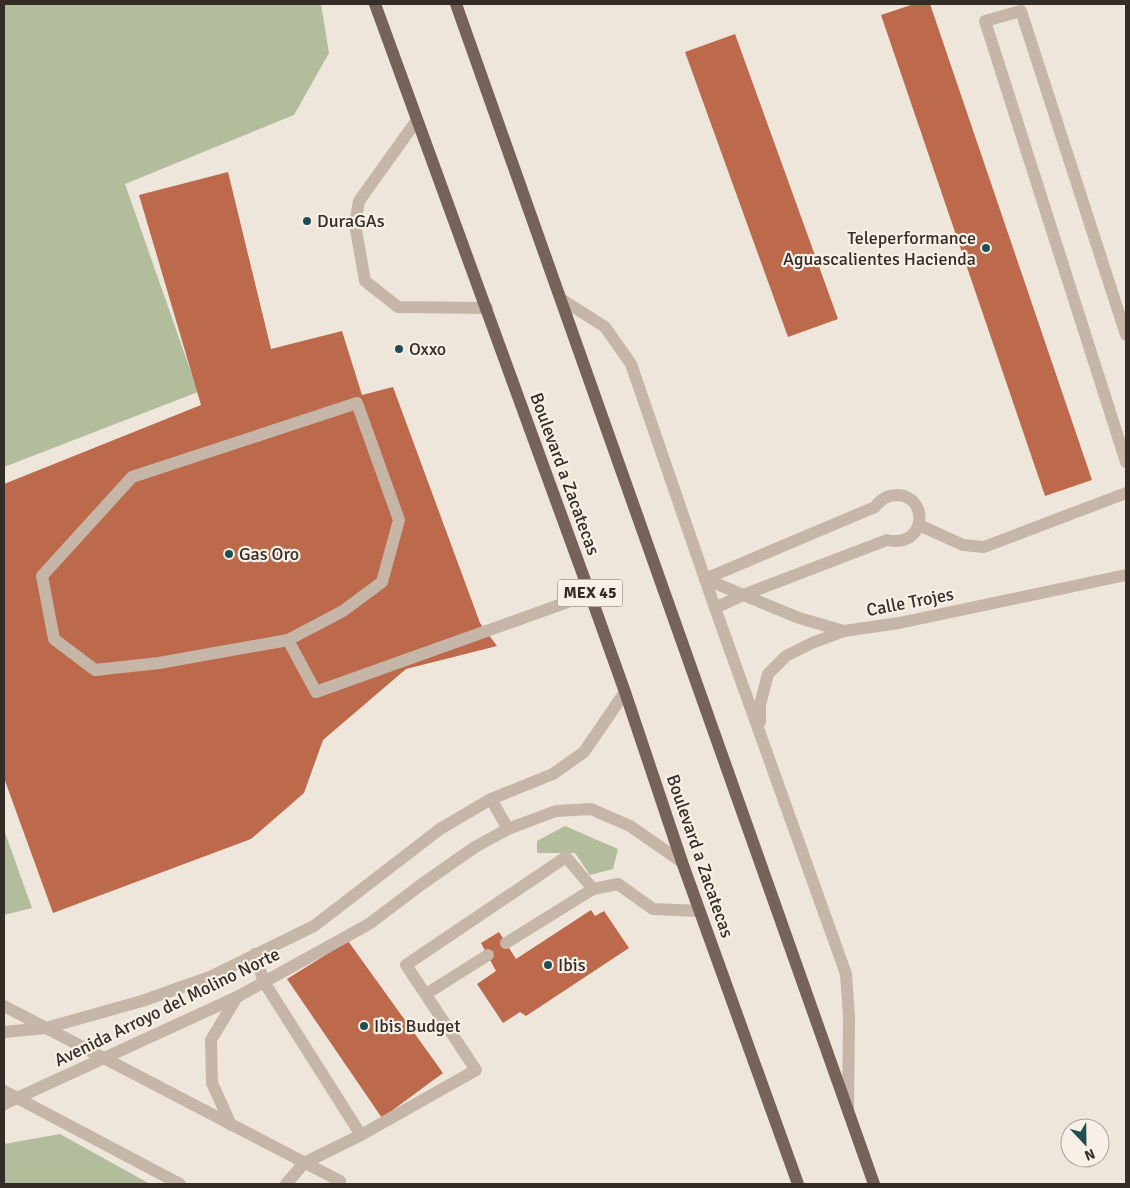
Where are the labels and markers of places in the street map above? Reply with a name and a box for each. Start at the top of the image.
place label: DuraGAs [317,210,385,232]
marker: DuraGAs [301,215,313,227]
place label: Teleperformance Aguascalientes Hacienda [783,227,976,270]
marker: Teleperformance Aguascalientes Hacienda [980,242,992,254]
place label: Oxxo [409,338,446,360]
marker: Oxxo [393,343,405,355]
place label: Gas Oro [239,543,299,565]
marker: Gas Oro [223,548,235,560]
place label: Ibis [558,954,586,976]
marker: Ibis [542,959,554,971]
place label: Ibis Budget [374,1015,461,1037]
marker: Ibis Budget [358,1020,370,1032]

